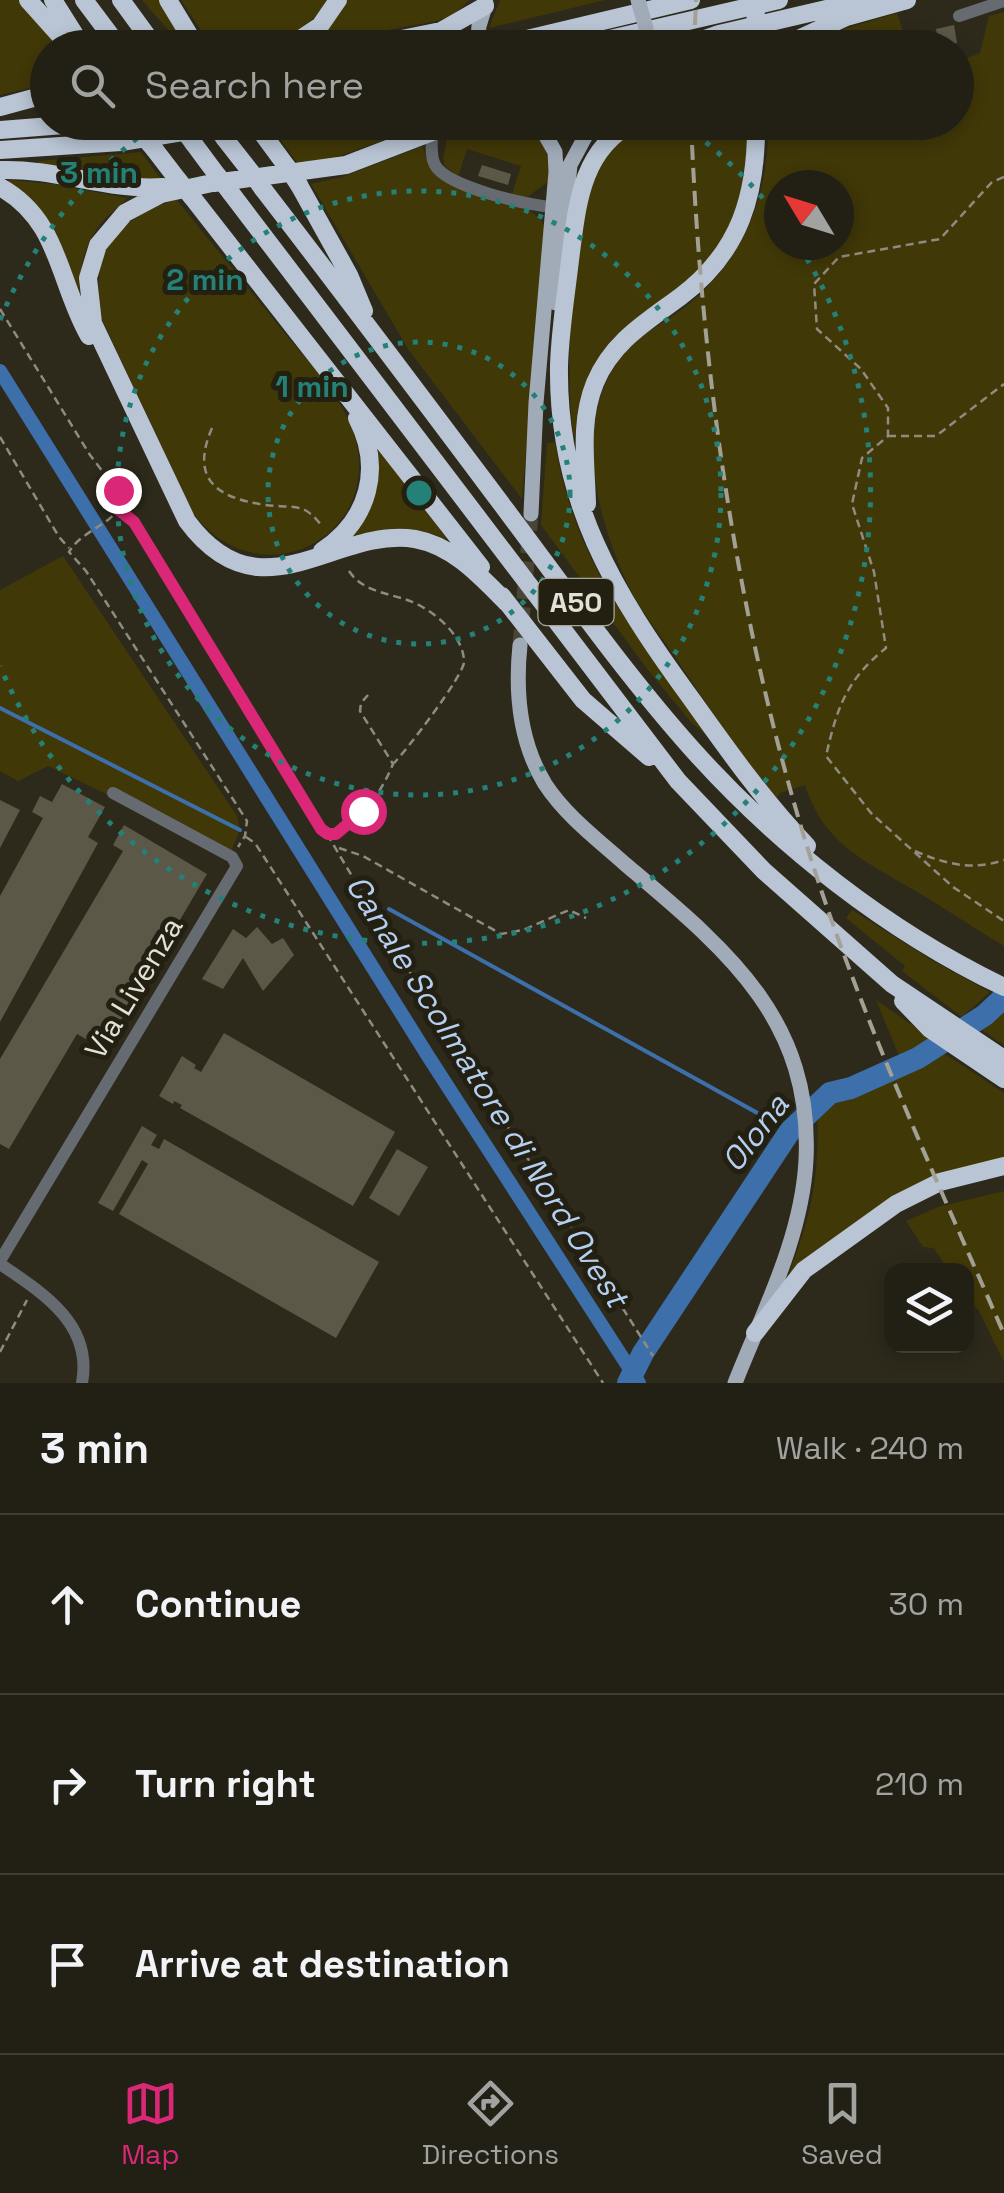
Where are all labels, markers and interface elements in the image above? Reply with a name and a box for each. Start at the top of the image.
search box [30,30,974,140]
icon: search [65,58,120,113]
text: Search here [145,61,364,109]
text: 3 min [60,153,138,192]
north arrow [764,170,854,260]
text: 2 min [166,260,244,299]
text: 1 min [275,367,349,406]
route end [96,468,142,514]
centre of rings [401,475,437,511]
road number: A50 [538,579,614,625]
route start [341,789,387,835]
water label: Canale Scolmatore di Nord Ovest [337,868,639,1317]
street label: Via Livenza [76,910,191,1066]
water label: Olona [713,1086,798,1180]
map controls [884,1263,974,1353]
button: layers [884,1263,974,1353]
text: 3 min [40,1422,149,1475]
text: Walk · 240 m [776,1428,964,1468]
icon: ahead [40,1577,95,1632]
text: Continue [135,1580,301,1628]
text: 30 m [888,1584,964,1624]
icon: right [40,1757,95,1812]
text: Turn right [135,1760,316,1808]
text: 210 m [875,1764,964,1804]
icon: arrive [40,1937,95,1992]
text: Arrive at destination [135,1940,510,1988]
tab: Map [121,2076,179,2172]
tab: Directions [422,2076,559,2172]
tab: Saved [801,2076,883,2172]

